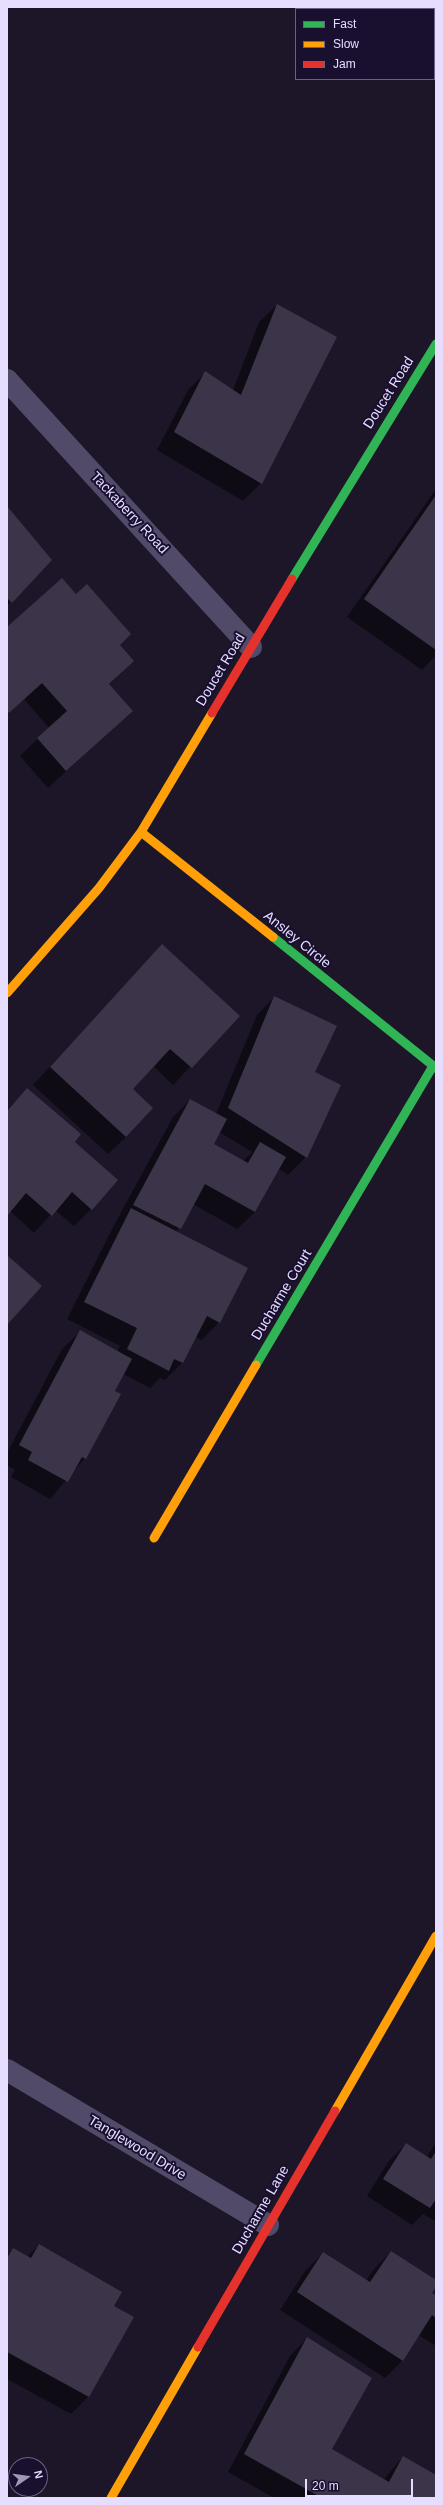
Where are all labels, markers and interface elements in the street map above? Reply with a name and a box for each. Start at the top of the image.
legend [295,8,435,80]
text: Fast [333,17,356,31]
text: Slow [333,37,359,51]
text: Jam [333,57,356,71]
street label: Doucet Road [360,354,418,432]
street label: Tackaberry Road [87,469,171,557]
street label: Doucet Road [193,631,249,709]
street label: Ansley Circle [260,908,334,972]
street label: Ducharme Court [248,1247,316,1343]
street label: Tanglewood Drive [85,2112,189,2184]
street label: Ducharme Lane [229,2163,293,2257]
north arrow [8,2457,48,2497]
text: N [32,2469,45,2480]
scale bar [307,2471,415,2497]
text: 20 m [312,2479,339,2493]

